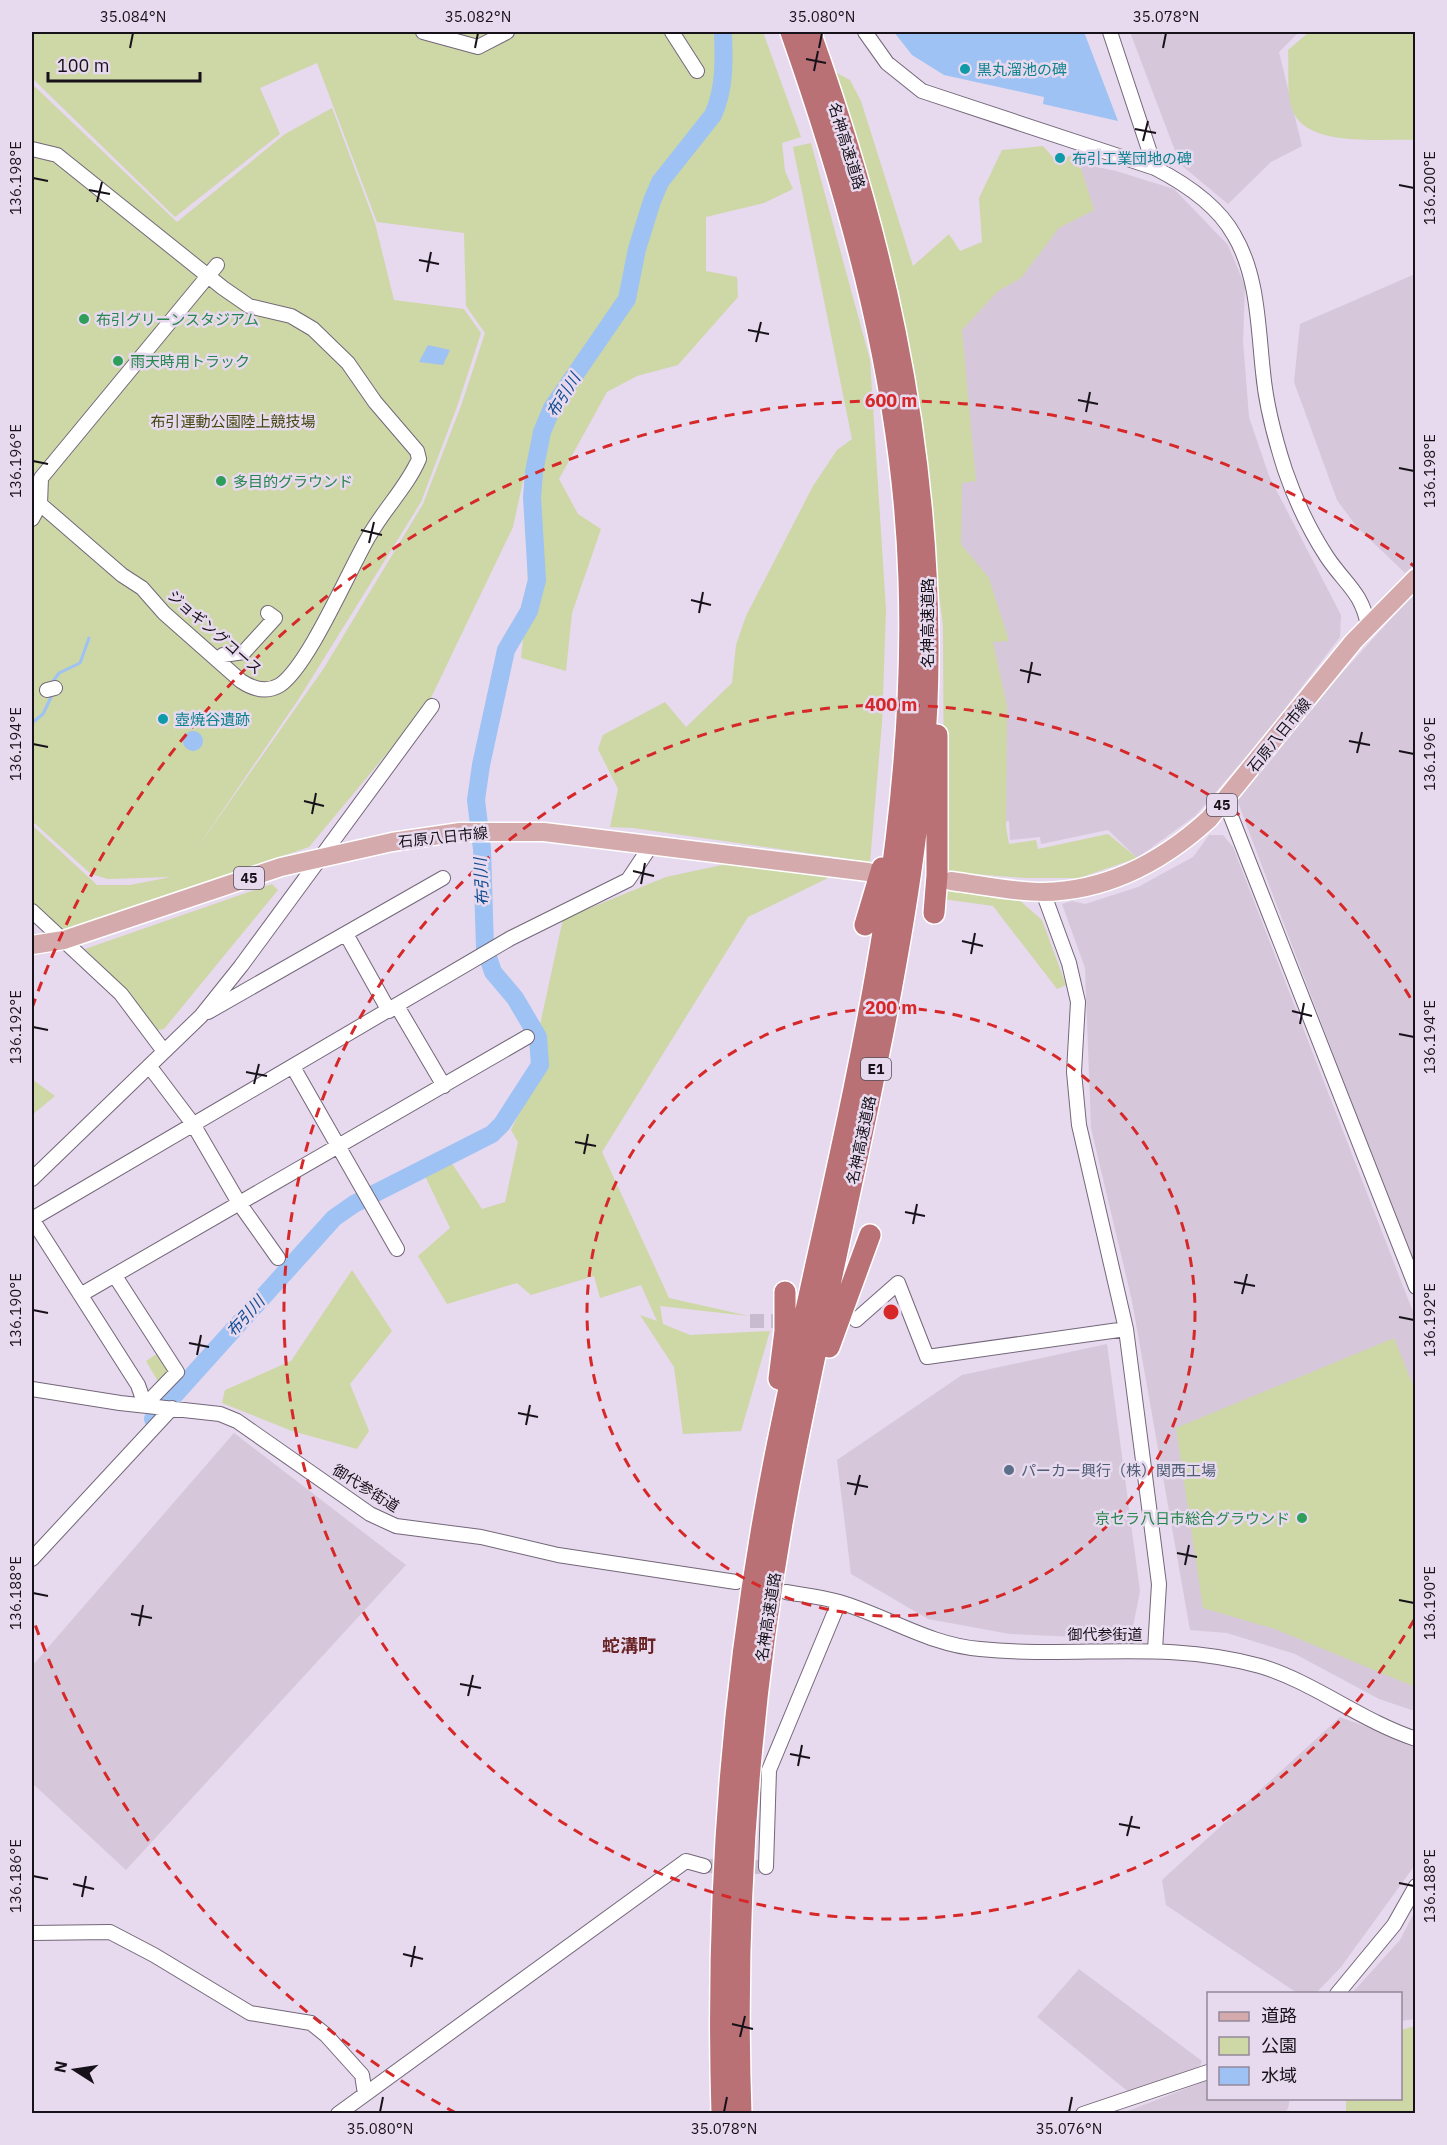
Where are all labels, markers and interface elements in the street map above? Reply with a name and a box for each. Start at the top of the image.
text: 35.084°N [100,7,166,26]
text: 35.082°N [445,7,511,26]
text: 35.080°N [789,7,855,26]
text: 35.078°N [1133,7,1199,26]
scale bar [48,45,200,83]
text: 100 m [57,54,109,77]
place label: 黒丸溜池の碑 [977,60,1067,79]
marker: 黒丸溜池の碑 [958,62,972,76]
street label: 名神高速道路 [825,100,869,192]
text: 136.198°E [6,141,25,215]
place label: 布引工業団地の碑 [1072,149,1192,168]
marker: 布引工業団地の碑 [1053,151,1067,165]
text: 136.200°E [1420,151,1439,225]
place label: 布引グリーンスタジアム [96,310,259,329]
marker: 布引グリーンスタジアム [77,312,91,326]
place label: 雨天時用トラック [130,352,250,371]
marker: 雨天時用トラック [111,354,125,368]
water label: 布引川 [542,368,585,421]
text: 600 m [865,389,917,412]
park label: 布引運動公園陸上競技場 [150,412,316,431]
text: 136.196°E [6,424,25,498]
text: 136.198°E [1420,434,1439,508]
place label: 多目的グラウンド [233,472,353,491]
marker: 多目的グラウンド [214,474,228,488]
street label: 名神高速道路 [918,578,937,668]
street label: ジョギングコース [164,586,266,678]
text: 400 m [865,693,917,716]
street label: 石原八日市線 [1243,694,1315,776]
text: 136.194°E [6,707,25,781]
place label: 壺焼谷遺跡 [175,710,250,729]
marker: 壺焼谷遺跡 [156,712,170,726]
text: 136.196°E [1420,717,1439,791]
road number: 45 [1207,794,1237,816]
street label: 石原八日市線 [397,823,489,851]
water label: 布引川 [470,856,492,906]
road number: 45 [234,867,264,889]
text: 136.192°E [6,990,25,1064]
text: 200 m [865,996,917,1019]
text: 136.194°E [1420,1000,1439,1074]
road number: E1 [861,1058,891,1080]
street label: 名神高速道路 [842,1094,880,1186]
text: 136.190°E [6,1273,25,1347]
text: 136.192°E [1420,1283,1439,1357]
water label: 布引川 [222,1290,270,1341]
centre of rings [881,1302,901,1322]
street label: 御代参街道 [329,1460,403,1516]
place label: パーカー興行（株）関西工場 [1021,1461,1216,1480]
marker: パーカー興行（株）関西工場 [1002,1463,1016,1477]
place label: 京セラ八日市総合グラウンド [1095,1509,1290,1528]
marker: 京セラ八日市総合グラウンド [1295,1511,1309,1525]
text: 136.188°E [6,1556,25,1630]
text: 136.190°E [1420,1566,1439,1640]
street label: 名神高速道路 [752,1571,784,1663]
street label: 御代参街道 [1067,1625,1143,1644]
district label: 蛇溝町 [602,1634,656,1657]
text: 136.186°E [6,1839,25,1913]
text: 136.188°E [1420,1849,1439,1923]
legend [1207,1992,1402,2100]
text: 道路 [1261,2004,1297,2027]
text: 公園 [1261,2034,1297,2057]
north arrow [45,2040,105,2100]
text: N [49,2059,71,2075]
text: 水域 [1261,2064,1297,2087]
text: 35.080°N [347,2119,413,2138]
text: 35.078°N [691,2119,757,2138]
text: 35.076°N [1036,2119,1102,2138]

